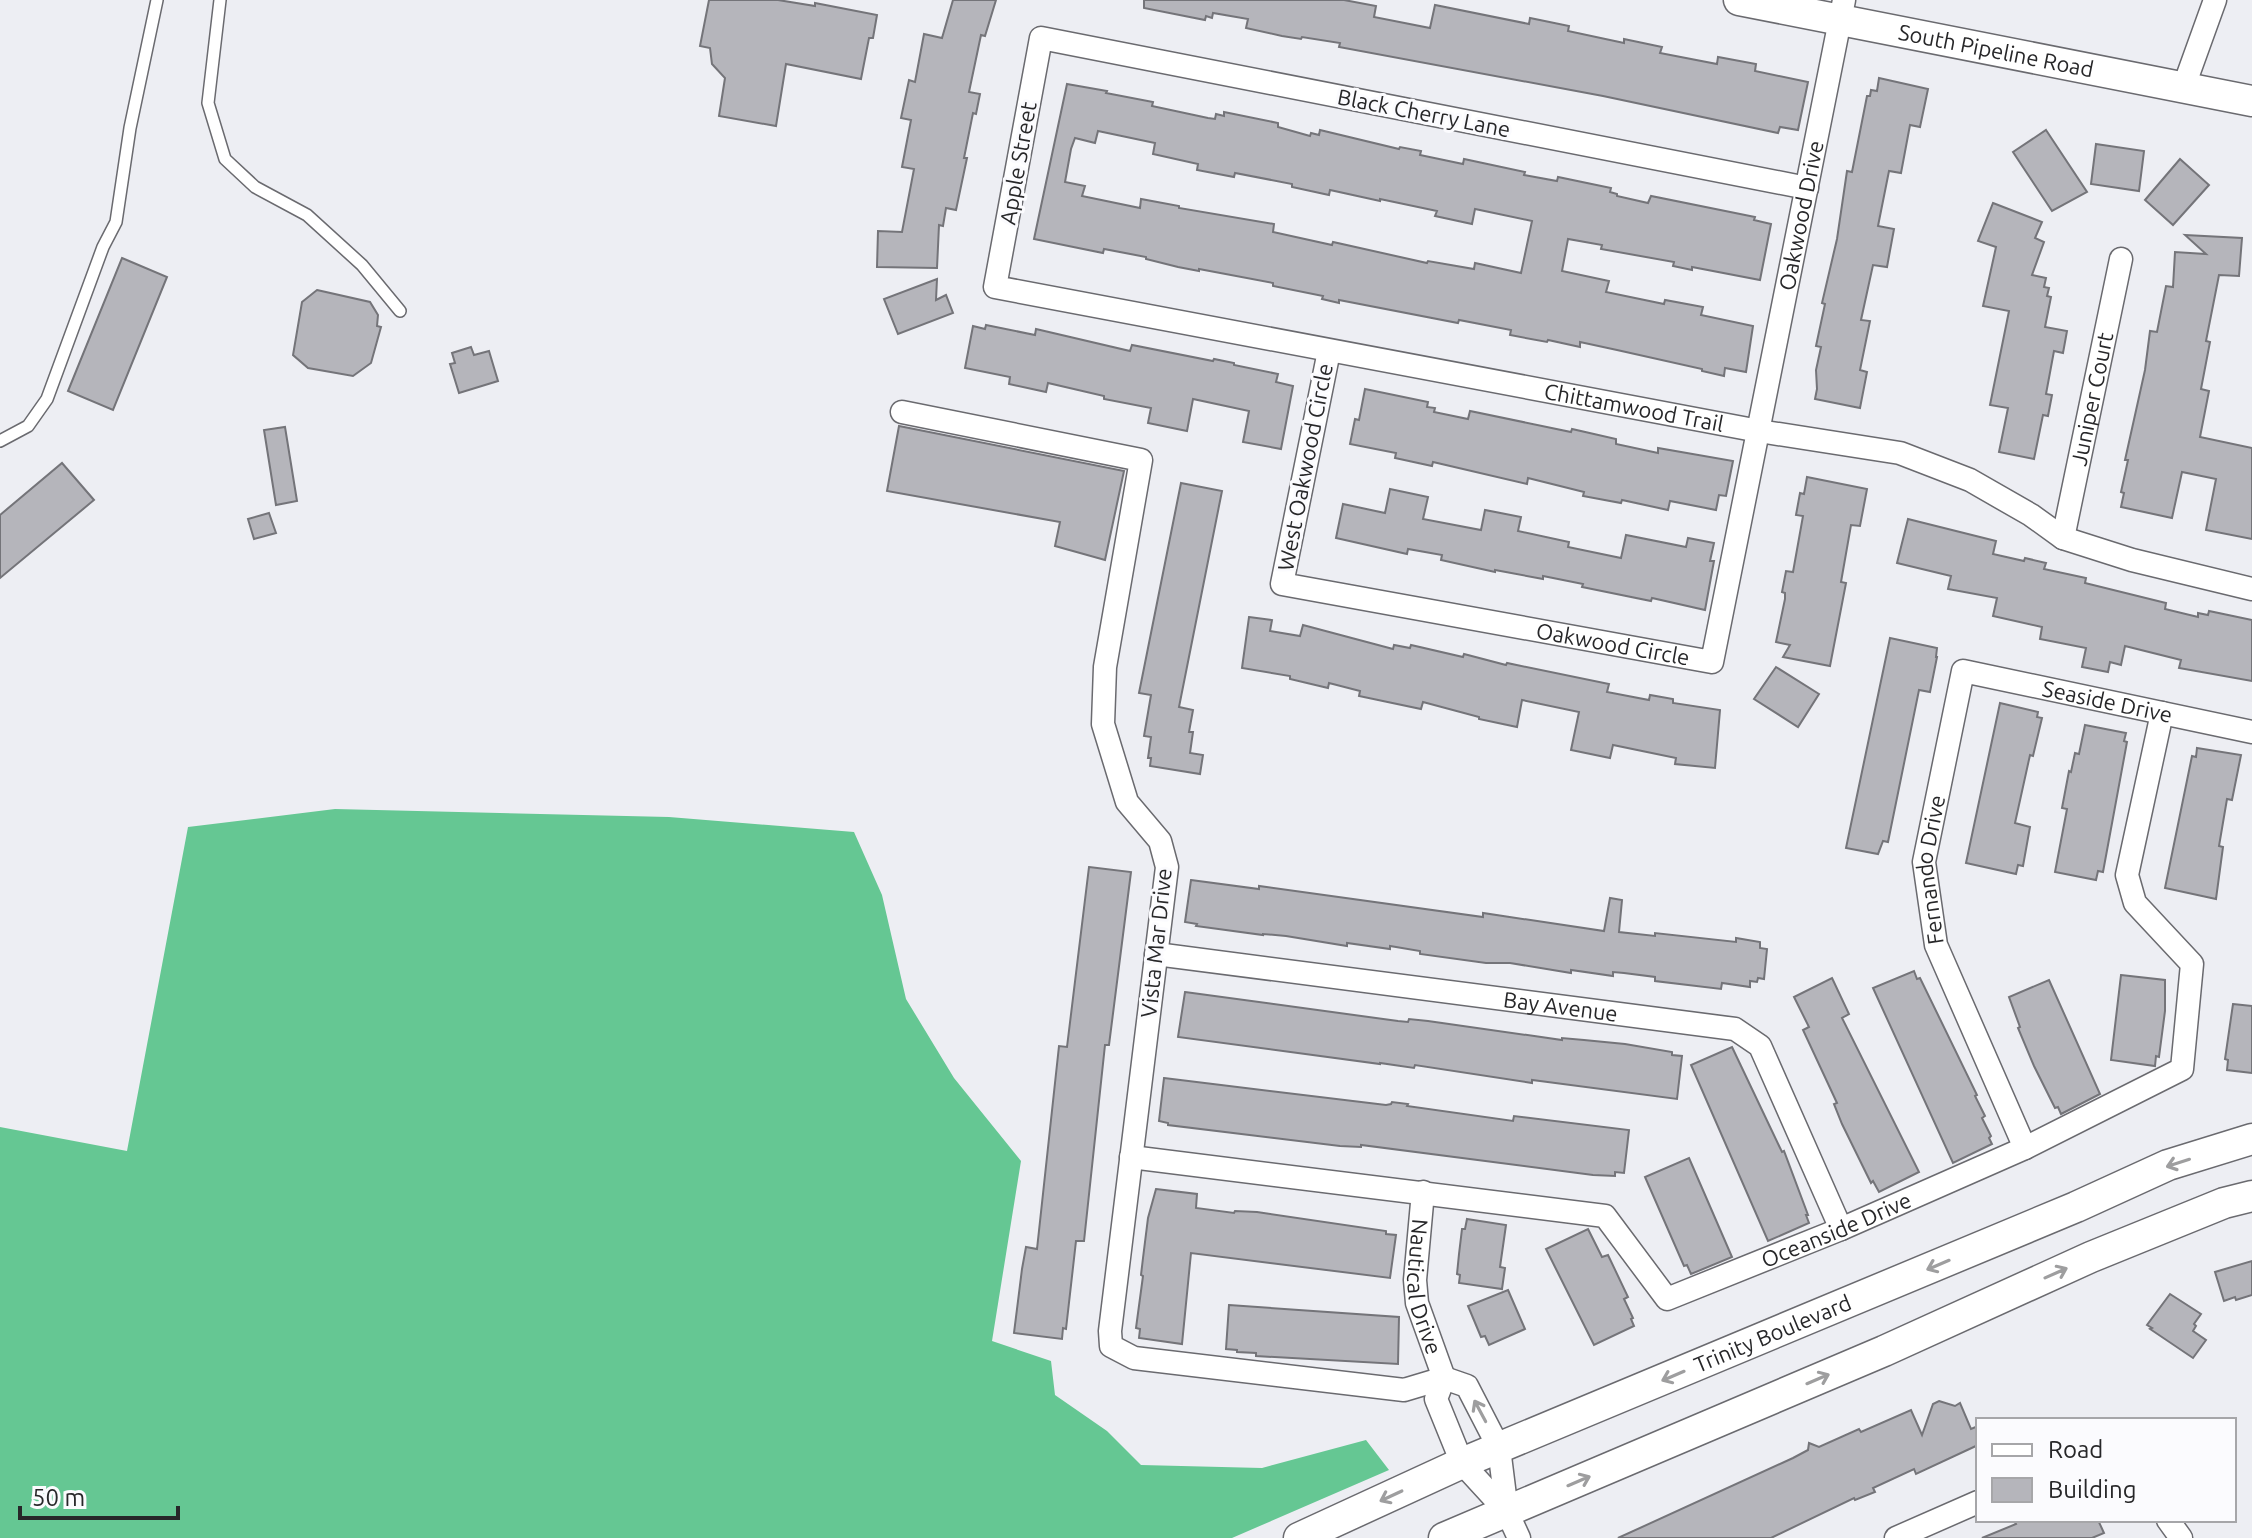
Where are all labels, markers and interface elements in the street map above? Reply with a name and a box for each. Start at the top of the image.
street label: South Pipeline Road [1896,19,2096,82]
street label: Black Cherry Lane [1335,83,1513,142]
street label: Apple Street [994,99,1041,226]
street label: Oakwood Drive [1773,138,1828,293]
street label: Juniper Court [2065,330,2118,468]
street label: West Oakwood Circle [1272,361,1337,573]
street label: Chittamwood Trail [1542,378,1726,436]
street label: Oakwood Circle [1534,617,1692,670]
street label: Seaside Drive [2040,675,2175,727]
street label: Fernando Drive [1911,793,1949,946]
street label: Vista Mar Drive [1135,867,1176,1019]
street label: Bay Avenue [1502,986,1619,1026]
one-way arrow [2165,1156,2190,1171]
street label: Oceanside Drive [1757,1187,1915,1272]
street label: Nautical Drive [1403,1218,1447,1357]
one-way arrow [1927,1258,1951,1273]
one-way arrow [2043,1265,2067,1280]
street label: Trinity Boulevard [1690,1289,1855,1377]
one-way arrow [1661,1369,1686,1384]
one-way arrow [1805,1370,1830,1385]
one-way arrow [1471,1400,1487,1423]
legend [1976,1418,2236,1522]
text: Road [2048,1436,2103,1463]
scale bar [20,1470,178,1520]
one-way arrow [1566,1473,1591,1488]
text: Building [2048,1476,2136,1503]
text: 50 m [32,1484,85,1511]
one-way arrow [1380,1489,1404,1504]

